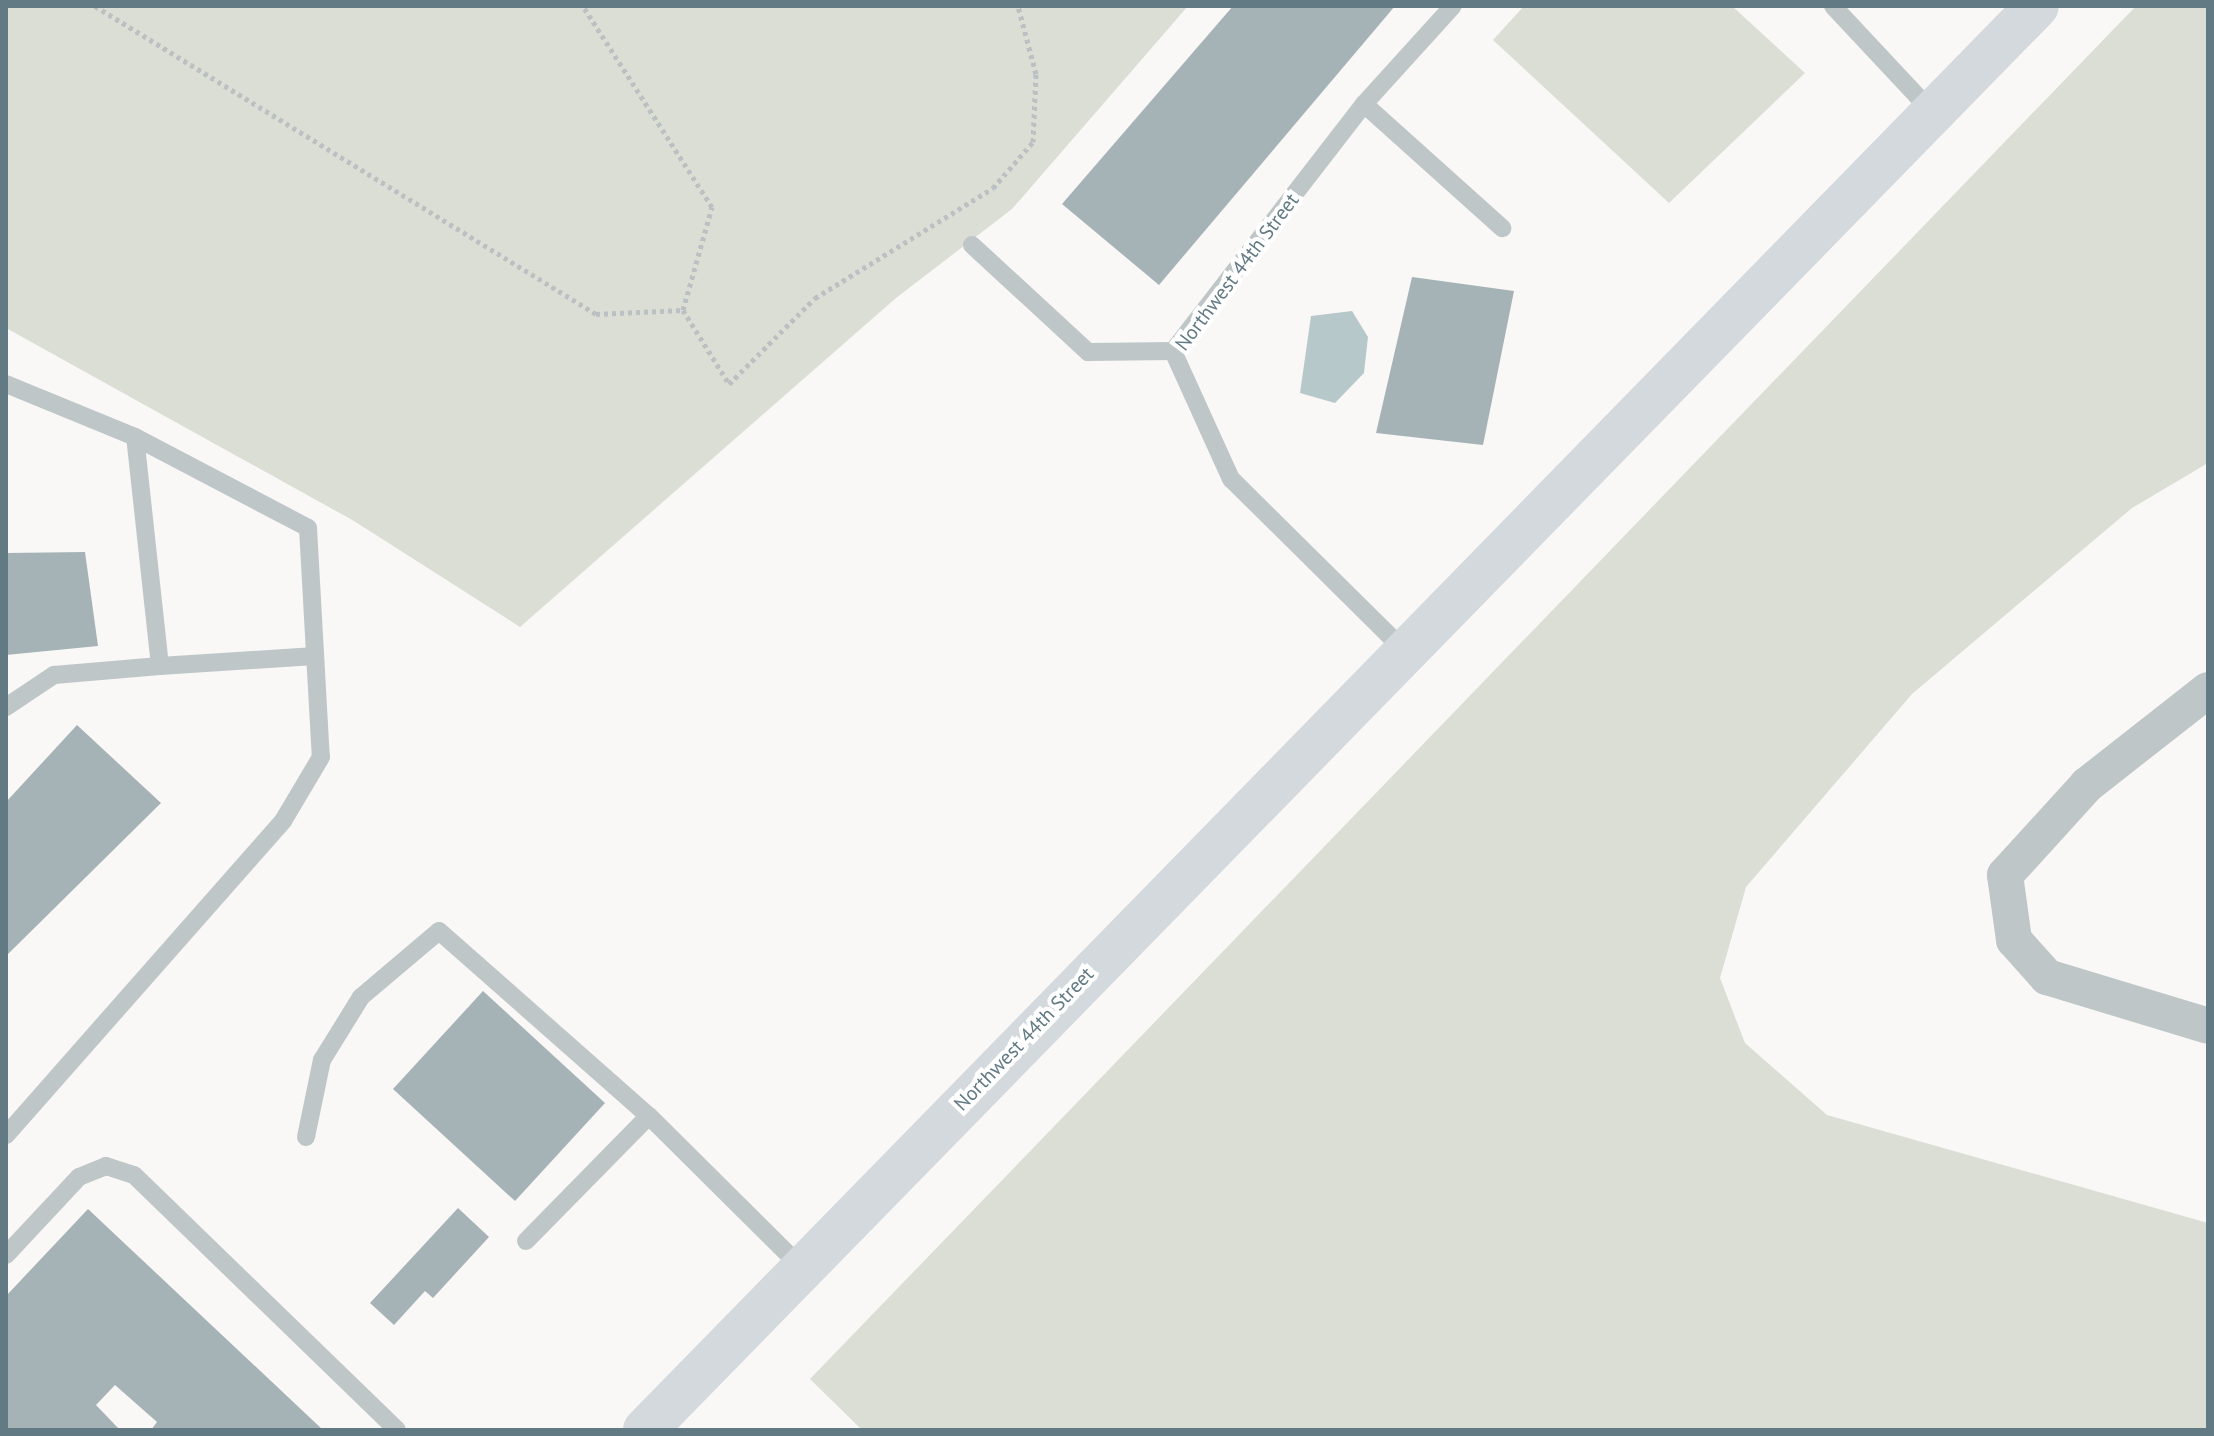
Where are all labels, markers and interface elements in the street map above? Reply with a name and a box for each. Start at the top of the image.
street label: Northwest 44th Street [1170,189,1304,355]
street label: Northwest 44th Street [949,962,1099,1116]

